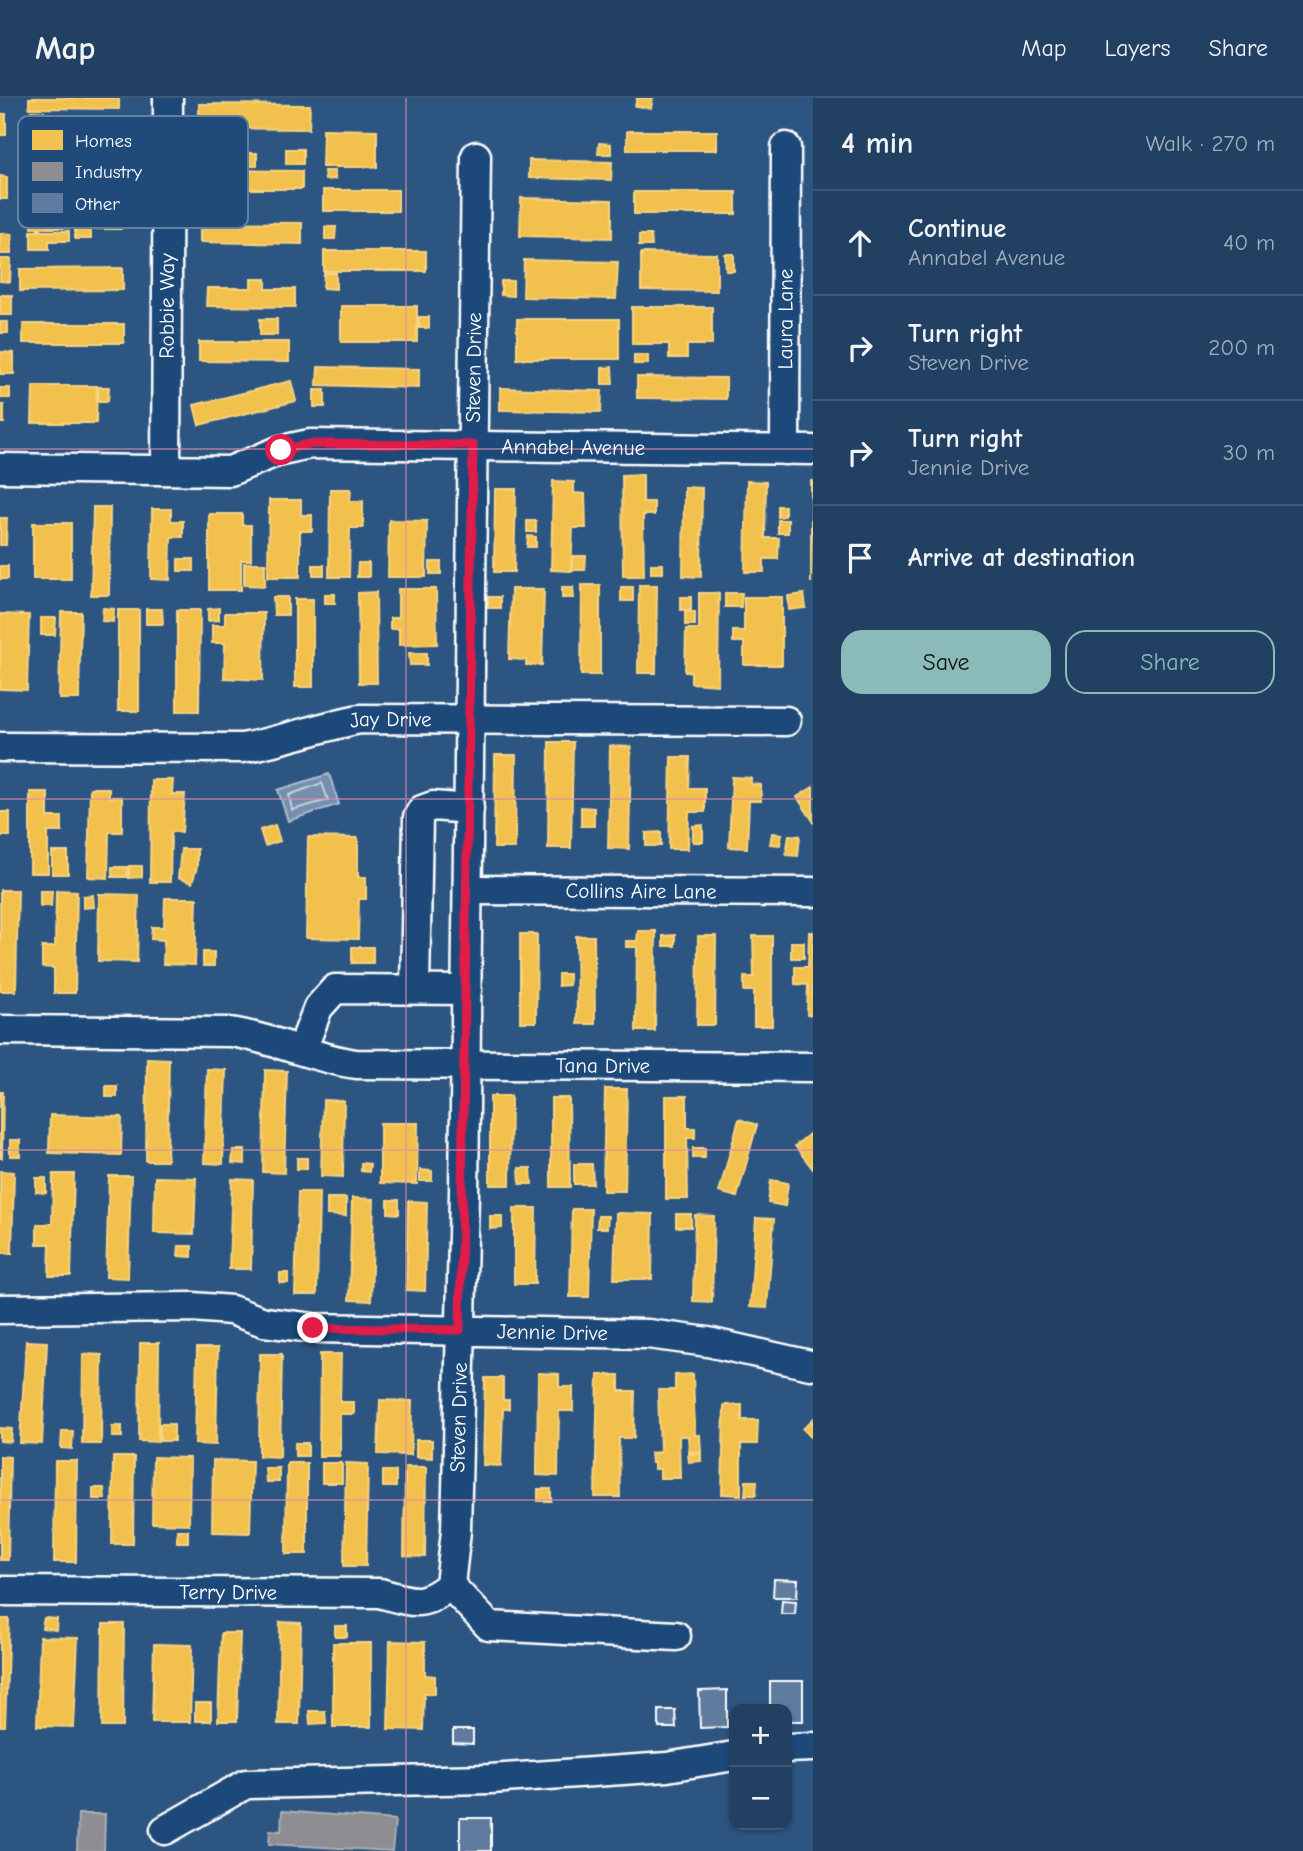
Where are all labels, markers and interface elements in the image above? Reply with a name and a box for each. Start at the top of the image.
text: Map [35,29,96,67]
text: Map [1021,34,1067,62]
text: Layers [1105,34,1170,62]
text: Share [1208,34,1268,62]
legend [18,116,248,228]
text: 4 min [841,126,913,161]
text: Homes [75,130,132,152]
text: Walk · 270 m [1146,130,1275,157]
text: Industry [75,161,143,183]
text: Other [75,193,120,215]
text: Continue [908,214,1006,244]
icon: ahead [841,224,879,262]
text: 40 m [1223,229,1275,256]
text: Annabel Avenue [908,244,1065,271]
street label: Robbie Way [155,253,179,359]
street label: Laura Lane [773,269,798,369]
street label: Steven Drive [461,312,486,423]
text: Turn right [908,319,1022,349]
icon: right [841,329,879,367]
text: 200 m [1208,334,1275,361]
text: Steven Drive [908,349,1029,376]
text: Turn right [908,424,1022,454]
route start [265,434,296,465]
street label: Annabel Avenue [501,434,645,460]
icon: right [841,434,879,472]
text: 30 m [1223,439,1275,466]
text: Jennie Drive [908,454,1029,481]
icon: arrive [841,539,879,577]
text: Arrive at destination [908,543,1135,573]
button: Save [841,630,1051,694]
button: Share [1065,630,1275,694]
street label: Jay Drive [347,707,432,733]
street label: Collins Aire Lane [565,879,717,903]
street label: Tana Drive [555,1053,650,1078]
route end [297,1312,328,1343]
street label: Jennie Drive [497,1319,608,1345]
street label: Steven Drive [445,1362,472,1473]
street label: Terry Drive [179,1580,277,1604]
map controls [729,1704,792,1830]
button: + [729,1704,792,1767]
button: − [729,1767,792,1830]

